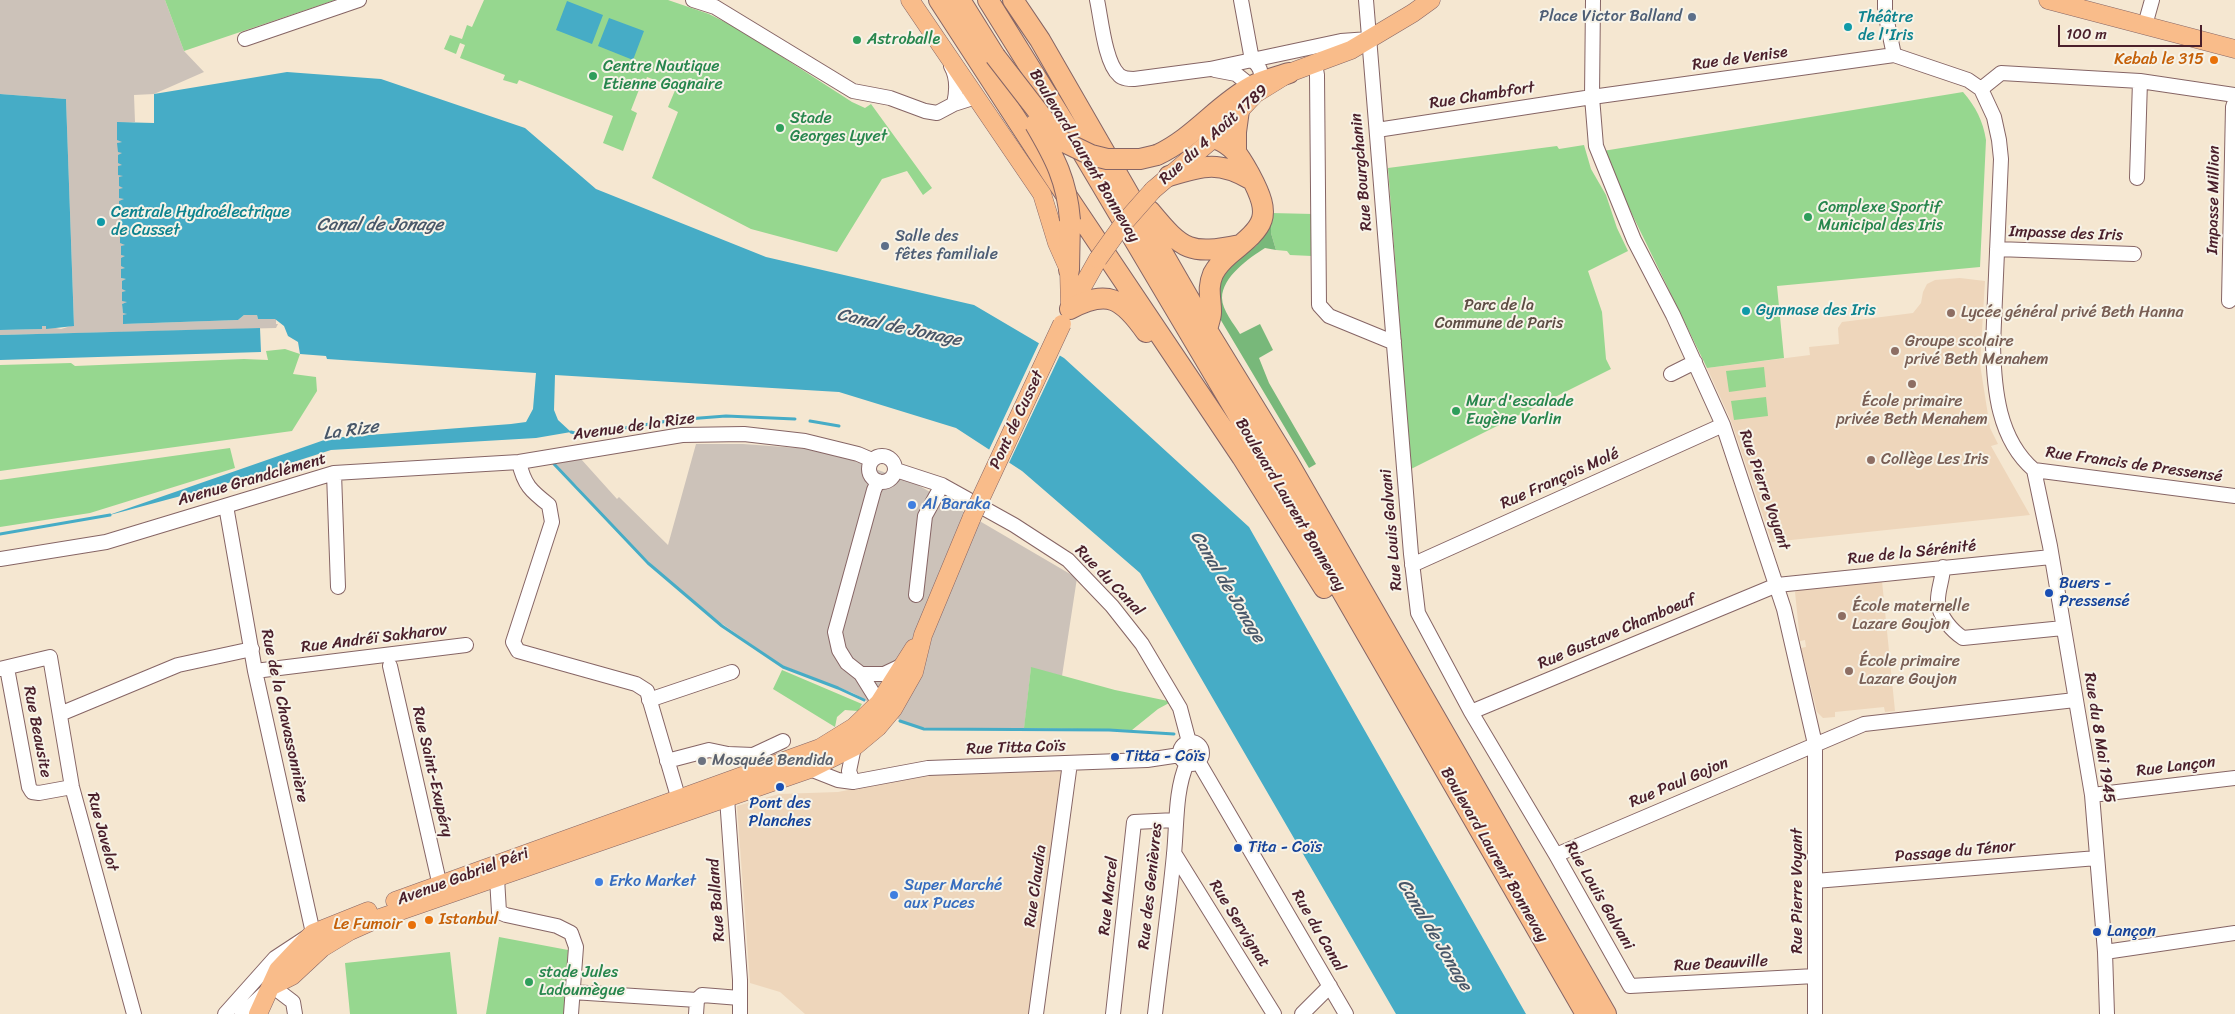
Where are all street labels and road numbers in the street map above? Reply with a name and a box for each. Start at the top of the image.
street label: Rue de Venise [1691,43,1789,75]
street label: Boulevard Laurent Bonnevay [1025,66,1143,246]
street label: Rue Chambfort [1428,78,1536,114]
street label: Rue du 4 Août 1789 [1156,81,1272,189]
street label: Rue Bourgchanin [1347,112,1377,232]
street label: Impasse Million [2203,145,2225,255]
street label: Impasse des Iris [2009,222,2123,246]
street label: Pont de Cusset [986,368,1048,472]
street label: Avenue de la Rize [572,409,696,445]
street label: Boulevard Laurent Bonnevay [1231,415,1349,595]
street label: Rue Pierre Voyant [1734,427,1794,553]
street label: Rue Francis de Pressensé [2044,443,2224,487]
street label: Rue François Molé [1498,444,1622,514]
street label: Avenue Grandclément [175,450,329,510]
street label: Rue Louis Galvani [1377,468,1407,592]
street label: Rue de la Sérénité [1847,537,1977,569]
street label: Rue du Canal [1070,542,1148,620]
street label: Rue Gustave Chamboeuf [1535,590,1699,674]
street label: Rue Andréï Sakharov [300,621,448,657]
street label: Rue de la Chavassonnière [256,628,312,804]
street label: Rue du 8 Mai 1945 [2079,671,2119,805]
street label: Rue Beausite [19,685,55,779]
street label: Rue Saint-Exupéry [408,705,456,839]
street label: Rue Titta Coïs [966,737,1066,759]
street label: Rue Lançon [2135,753,2217,781]
street label: Rue Paul Gojon [1627,754,1731,812]
street label: Boulevard Laurent Bonnevay [1436,764,1552,946]
street label: Rue Javelot [82,790,122,874]
street label: Rue des Genièvres [1135,822,1167,950]
street label: Rue Pierre Voyant [1788,828,1808,954]
street label: Passage du Ténor [1894,837,2016,867]
street label: Rue Louis Galvani [1560,838,1638,954]
street label: Avenue Gabriel Péri [395,844,531,910]
street label: Rue Claudia [1021,844,1051,928]
street label: Rue Marcel [1095,856,1123,936]
street label: Rue Balland [705,858,729,942]
street label: Rue Servignat [1205,877,1273,971]
street label: Rue du Canal [1287,887,1349,975]
street label: Rue Deauville [1673,952,1769,976]

